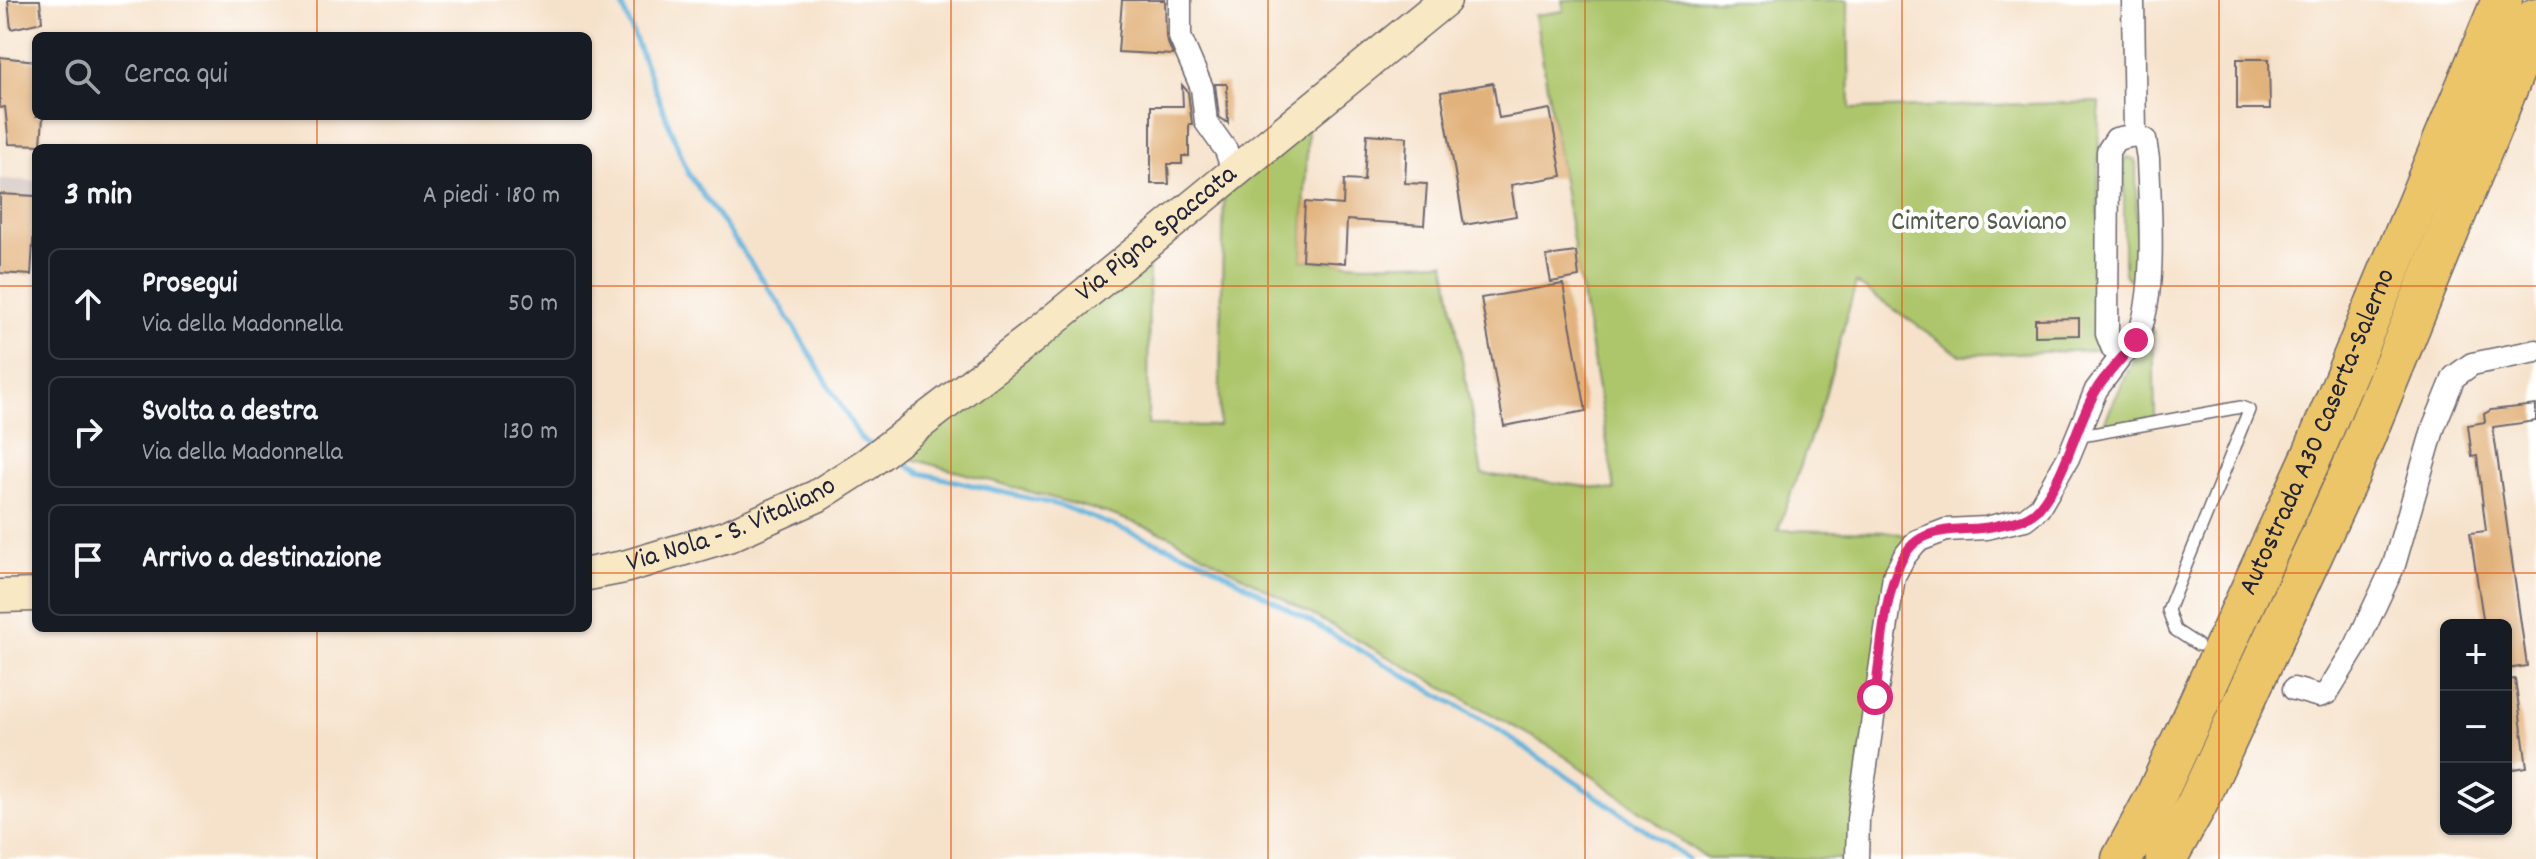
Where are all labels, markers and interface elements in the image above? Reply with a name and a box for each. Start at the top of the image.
search box [32,32,592,120]
icon: search [60,54,104,98]
text: Cerca qui [124,55,228,98]
street label: Via Pigna Spaccata [1068,156,1248,313]
text: 3 min [64,172,132,221]
text: A piedi · 180 m [423,178,560,215]
park label: Cimitero Saviano [1891,204,2067,244]
street label: Autostrada A30 Caserta-Salerno [2230,263,2408,603]
text: Prosegui [142,264,238,307]
icon: ahead [66,282,110,326]
text: 50 m [508,286,558,323]
text: Via della Madonnella [142,307,343,344]
route end [2118,322,2154,358]
text: Svolta a destra [142,392,317,435]
icon: right [66,410,110,454]
text: 130 m [503,414,558,451]
text: Via della Madonnella [142,435,343,472]
street label: Via Nola - S. Vitaliano [622,468,845,585]
icon: arrive [66,538,110,582]
text: Arrivo a destinazione [142,539,382,582]
map controls [2440,619,2512,835]
button: + [2440,619,2512,691]
route start [1857,679,1893,715]
button: − [2440,691,2512,763]
button: layers [2440,763,2512,835]

